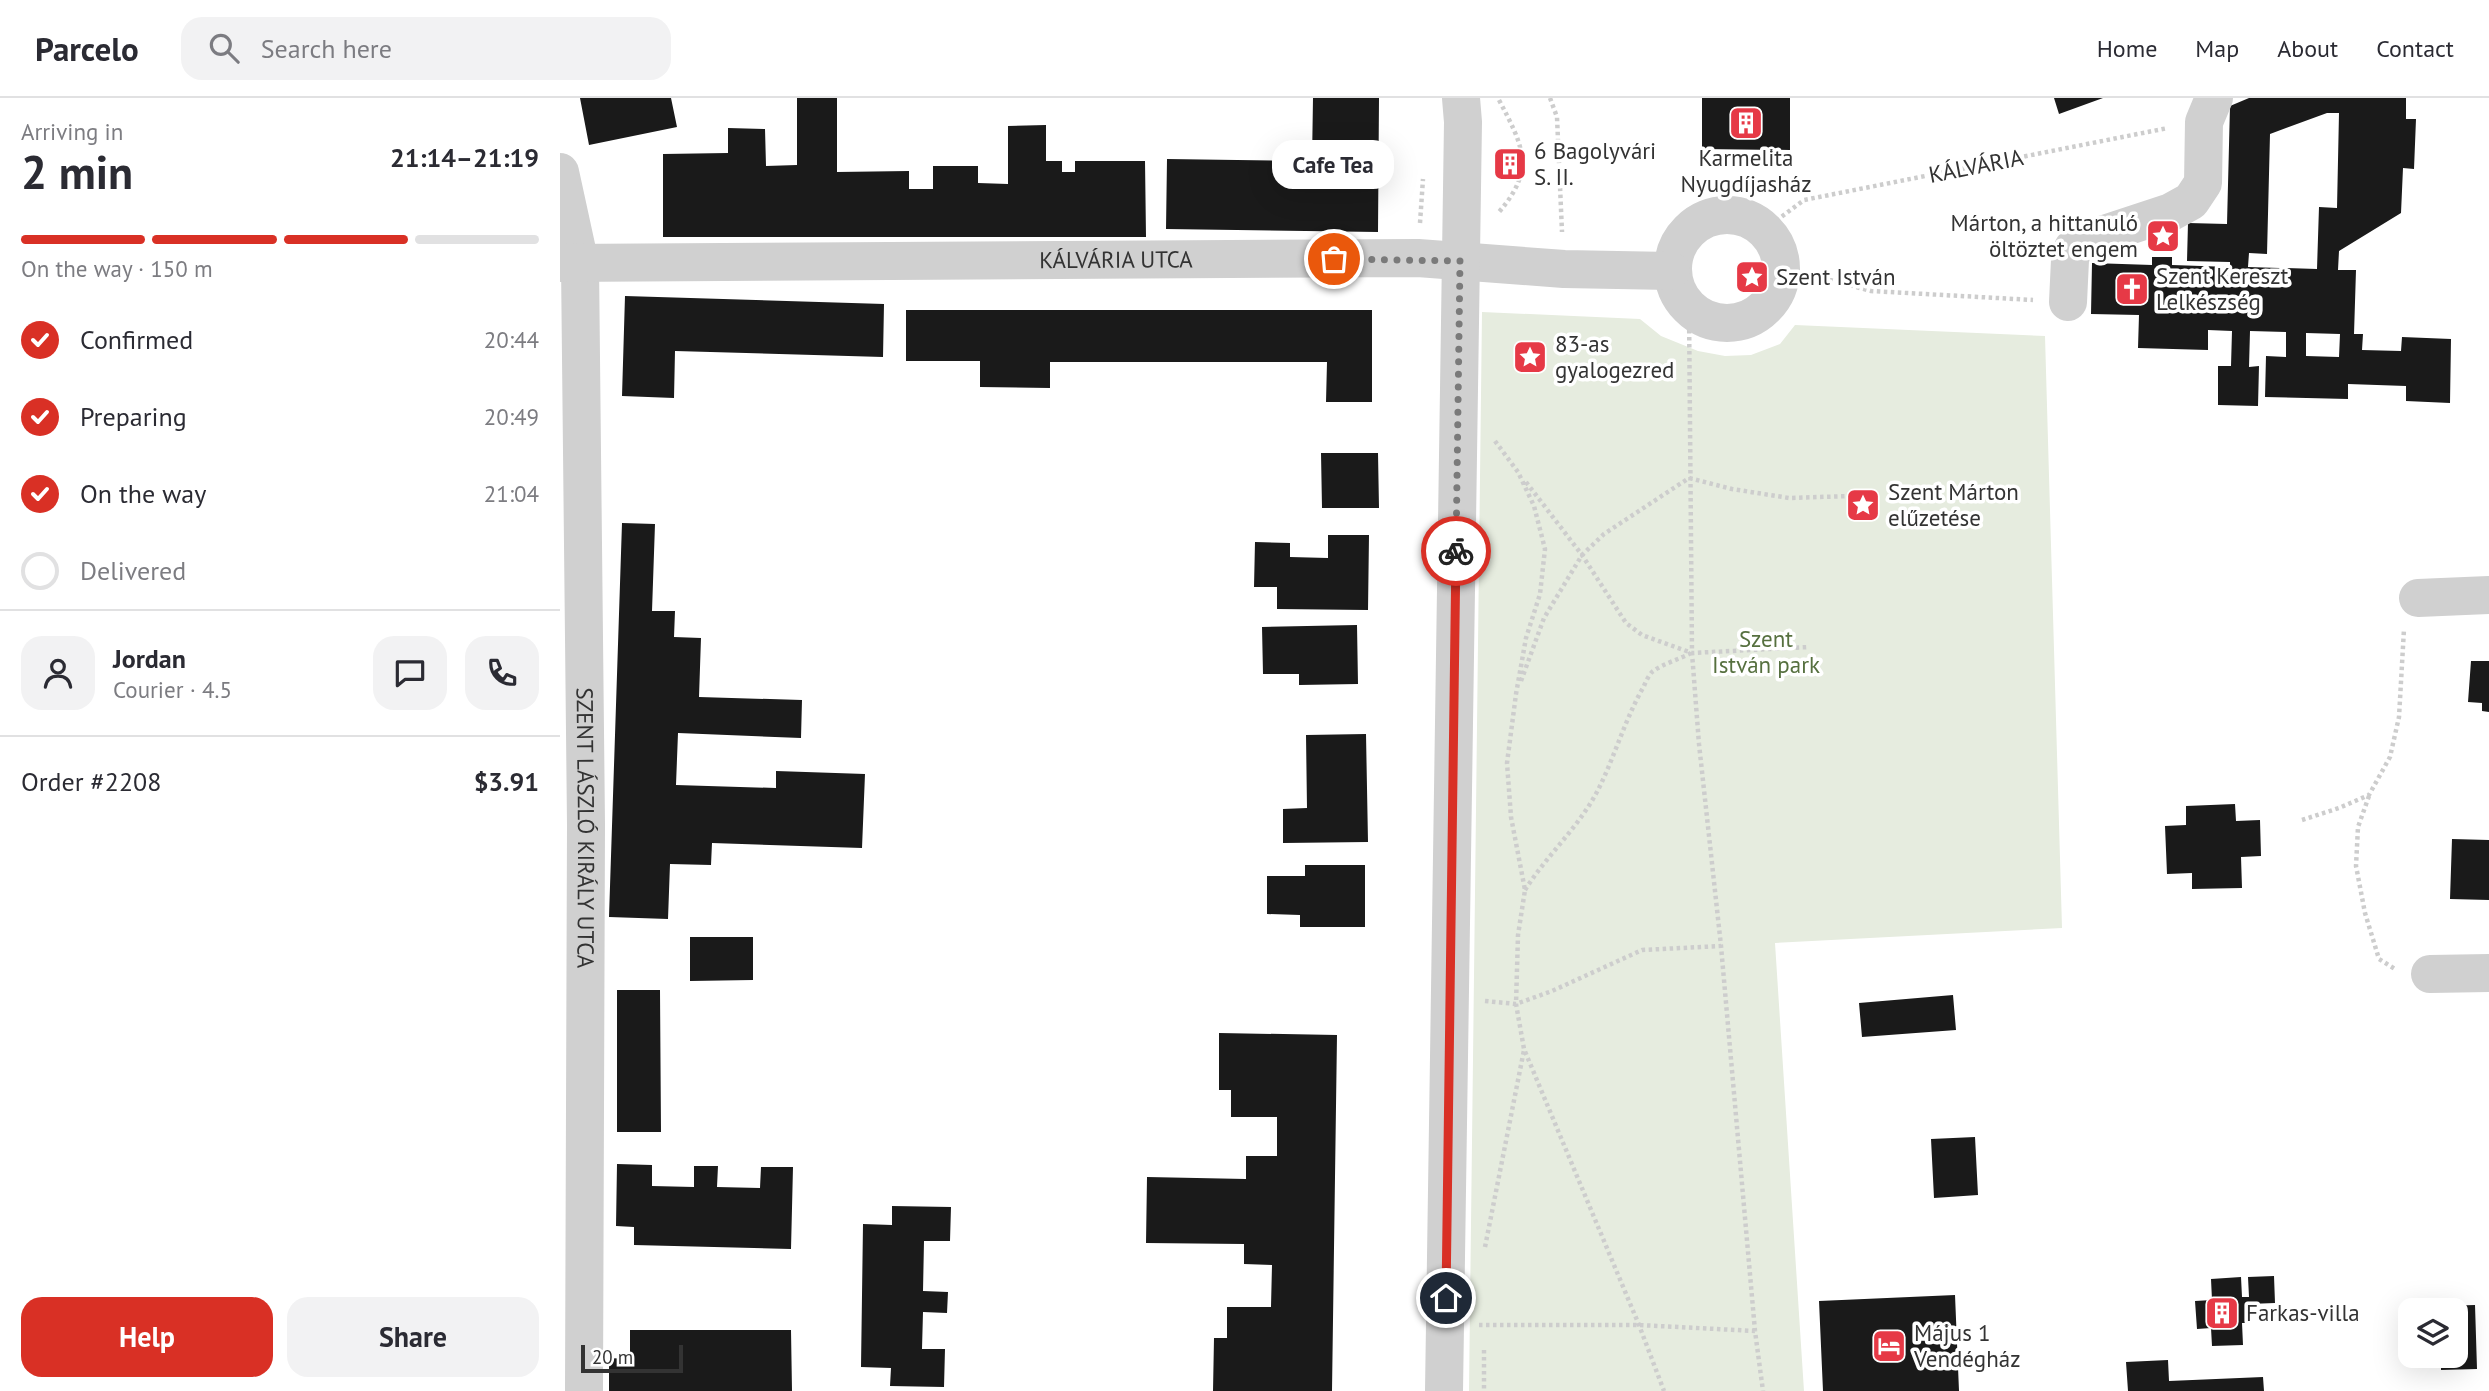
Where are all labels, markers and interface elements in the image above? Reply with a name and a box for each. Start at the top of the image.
search box [181,17,671,80]
text: Parcelo [35,27,139,70]
icon: search [205,29,243,67]
text: Search here [261,32,392,65]
text: Home [2097,33,2157,64]
text: Map [2195,33,2239,64]
text: About [2277,33,2338,64]
text: Contact [2376,33,2454,64]
building icon: Karmelita Nyugdíjasház [1727,104,1765,142]
text: Arriving in [21,117,123,146]
place label: 6 Bagolyvári S. II. [1534,136,1656,191]
callout: Cafe Tea [1273,140,1395,189]
text: 21:14–21:19 [390,141,539,174]
text: 2 min [21,142,133,202]
street label: KÁLVÁRIA [1926,142,2026,189]
place label: Karmelita Nyugdíjasház [1681,143,1812,198]
building icon: 6 Bagolyvári S. II. [1491,145,1529,183]
text: Cafe Tea [1292,150,1374,179]
place label: Márton, a hittanuló öltöztet engem [1951,208,2138,263]
place icon: Márton, a hittanuló öltöztet engem [2144,217,2182,255]
pin [1304,229,1364,289]
icon: bag [1315,240,1353,278]
street label: KÁLVÁRIA UTCA [1039,244,1193,274]
text: On the way · 150 m [21,254,213,283]
place icon: Szent István [1733,258,1771,296]
place label: Szent Kereszt Lelkészség [2156,261,2288,316]
place label: Szent István [1776,262,1896,291]
church icon: Szent Kereszt Lelkészség [2113,270,2151,308]
icon: check [21,321,59,359]
text: Confirmed [80,323,193,356]
text: 20:44 [484,325,539,354]
place label: 83-as gyalogezred [1555,329,1674,384]
place icon: 83-as gyalogezred [1511,338,1549,376]
icon: check [21,398,59,436]
text: Preparing [80,400,187,433]
text: 20:49 [484,402,539,431]
icon: check [21,475,59,513]
text: On the way [80,477,206,510]
place label: Szent Márton elűzetése [1888,477,2019,532]
text: 21:04 [484,479,539,508]
place icon: Szent Márton elűzetése [1844,486,1882,524]
courier [1421,516,1491,586]
icon: bike [1437,532,1475,570]
text: Delivered [80,554,186,587]
park label: Szent István park [1712,624,1820,679]
button: person [21,636,95,710]
button: chat [373,636,447,710]
button: phone [465,636,539,710]
text: Jordan [113,642,186,675]
text: Courier · 4.5 [113,675,232,704]
street label: SZENT LÁSZLÓ KIRÁLY UTCA [571,687,601,969]
text: Order #2208 [21,765,161,798]
text: $3.91 [474,765,539,798]
pin [1416,1268,1476,1328]
icon: home [1427,1279,1465,1317]
building icon: Farkas-villa [2203,1294,2241,1332]
button: Help [21,1297,273,1377]
button: Share [287,1297,539,1377]
place label: Farkas-villa [2246,1298,2360,1327]
map controls [2398,1298,2468,1368]
button: layers [2398,1298,2468,1368]
place label: Május 1 Vendégház [1913,1318,2020,1373]
hotel icon: Május 1 Vendégház [1870,1327,1908,1365]
scale bar [581,1342,682,1374]
text: 20 m [592,1345,633,1369]

